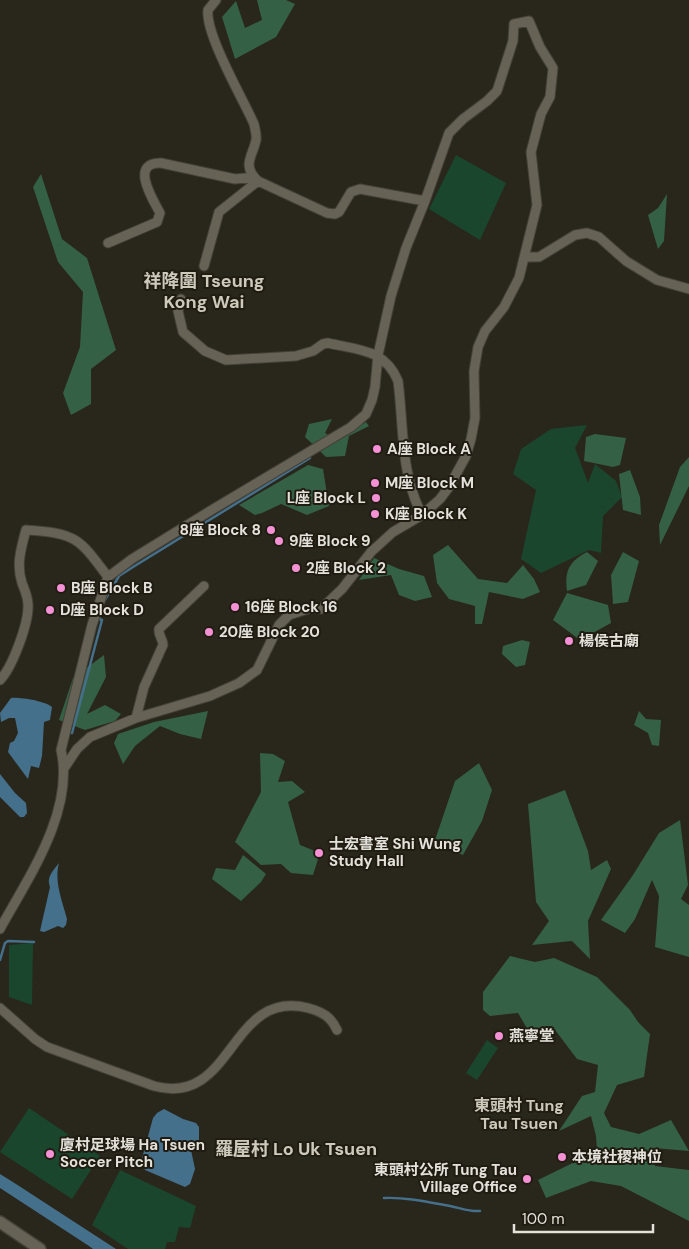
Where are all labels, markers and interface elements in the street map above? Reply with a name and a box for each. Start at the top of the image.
district label: 祥降圍 Tseung Kong Wai [143,269,265,314]
place label: A座 Block A [387,439,471,459]
marker: A座 Block A [371,443,383,455]
place label: M座 Block M [385,473,474,493]
marker: M座 Block M [369,477,381,489]
place label: L座 Block L [287,488,366,508]
marker: L座 Block L [370,492,382,504]
place label: K座 Block K [385,504,467,524]
marker: K座 Block K [369,508,381,520]
place label: 8座 Block 8 [179,520,261,540]
marker: 8座 Block 8 [265,524,277,536]
place label: 9座 Block 9 [289,531,371,551]
marker: 9座 Block 9 [273,535,285,547]
place label: 2座 Block 2 [306,558,386,578]
marker: 2座 Block 2 [290,562,302,574]
place label: B座 Block B [71,578,153,598]
marker: B座 Block B [55,582,67,594]
place label: 16座 Block 16 [245,597,338,617]
place label: D座 Block D [60,600,144,620]
marker: 16座 Block 16 [229,601,241,613]
marker: D座 Block D [44,604,56,616]
place label: 20座 Block 20 [219,622,320,642]
marker: 20座 Block 20 [203,626,215,638]
place label: 楊侯古廟 [579,631,639,651]
marker: 楊侯古廟 [563,635,575,647]
place label: 士宏書室 Shi Wung Study Hall [329,834,461,871]
marker: 士宏書室 Shi Wung Study Hall [313,847,325,859]
place label: 燕寧堂 [509,1026,554,1046]
marker: 燕寧堂 [493,1030,505,1042]
district label: 東頭村 Tung Tau Tsuen [474,1095,564,1134]
place label: 廈村足球場 Ha Tsuen Soccer Pitch [60,1135,205,1172]
district label: 羅屋村 Lo Uk Tsuen [215,1137,377,1161]
place label: 本境社稷神位 [572,1147,662,1167]
marker: 廈村足球場 Ha Tsuen Soccer Pitch [44,1148,56,1160]
marker: 本境社稷神位 [556,1151,568,1163]
place label: 東頭村公所 Tung Tau Village Office [374,1160,517,1197]
marker: 東頭村公所 Tung Tau Village Office [521,1173,533,1185]
scale bar [514,1202,653,1234]
text: 100 m [522,1209,565,1229]

